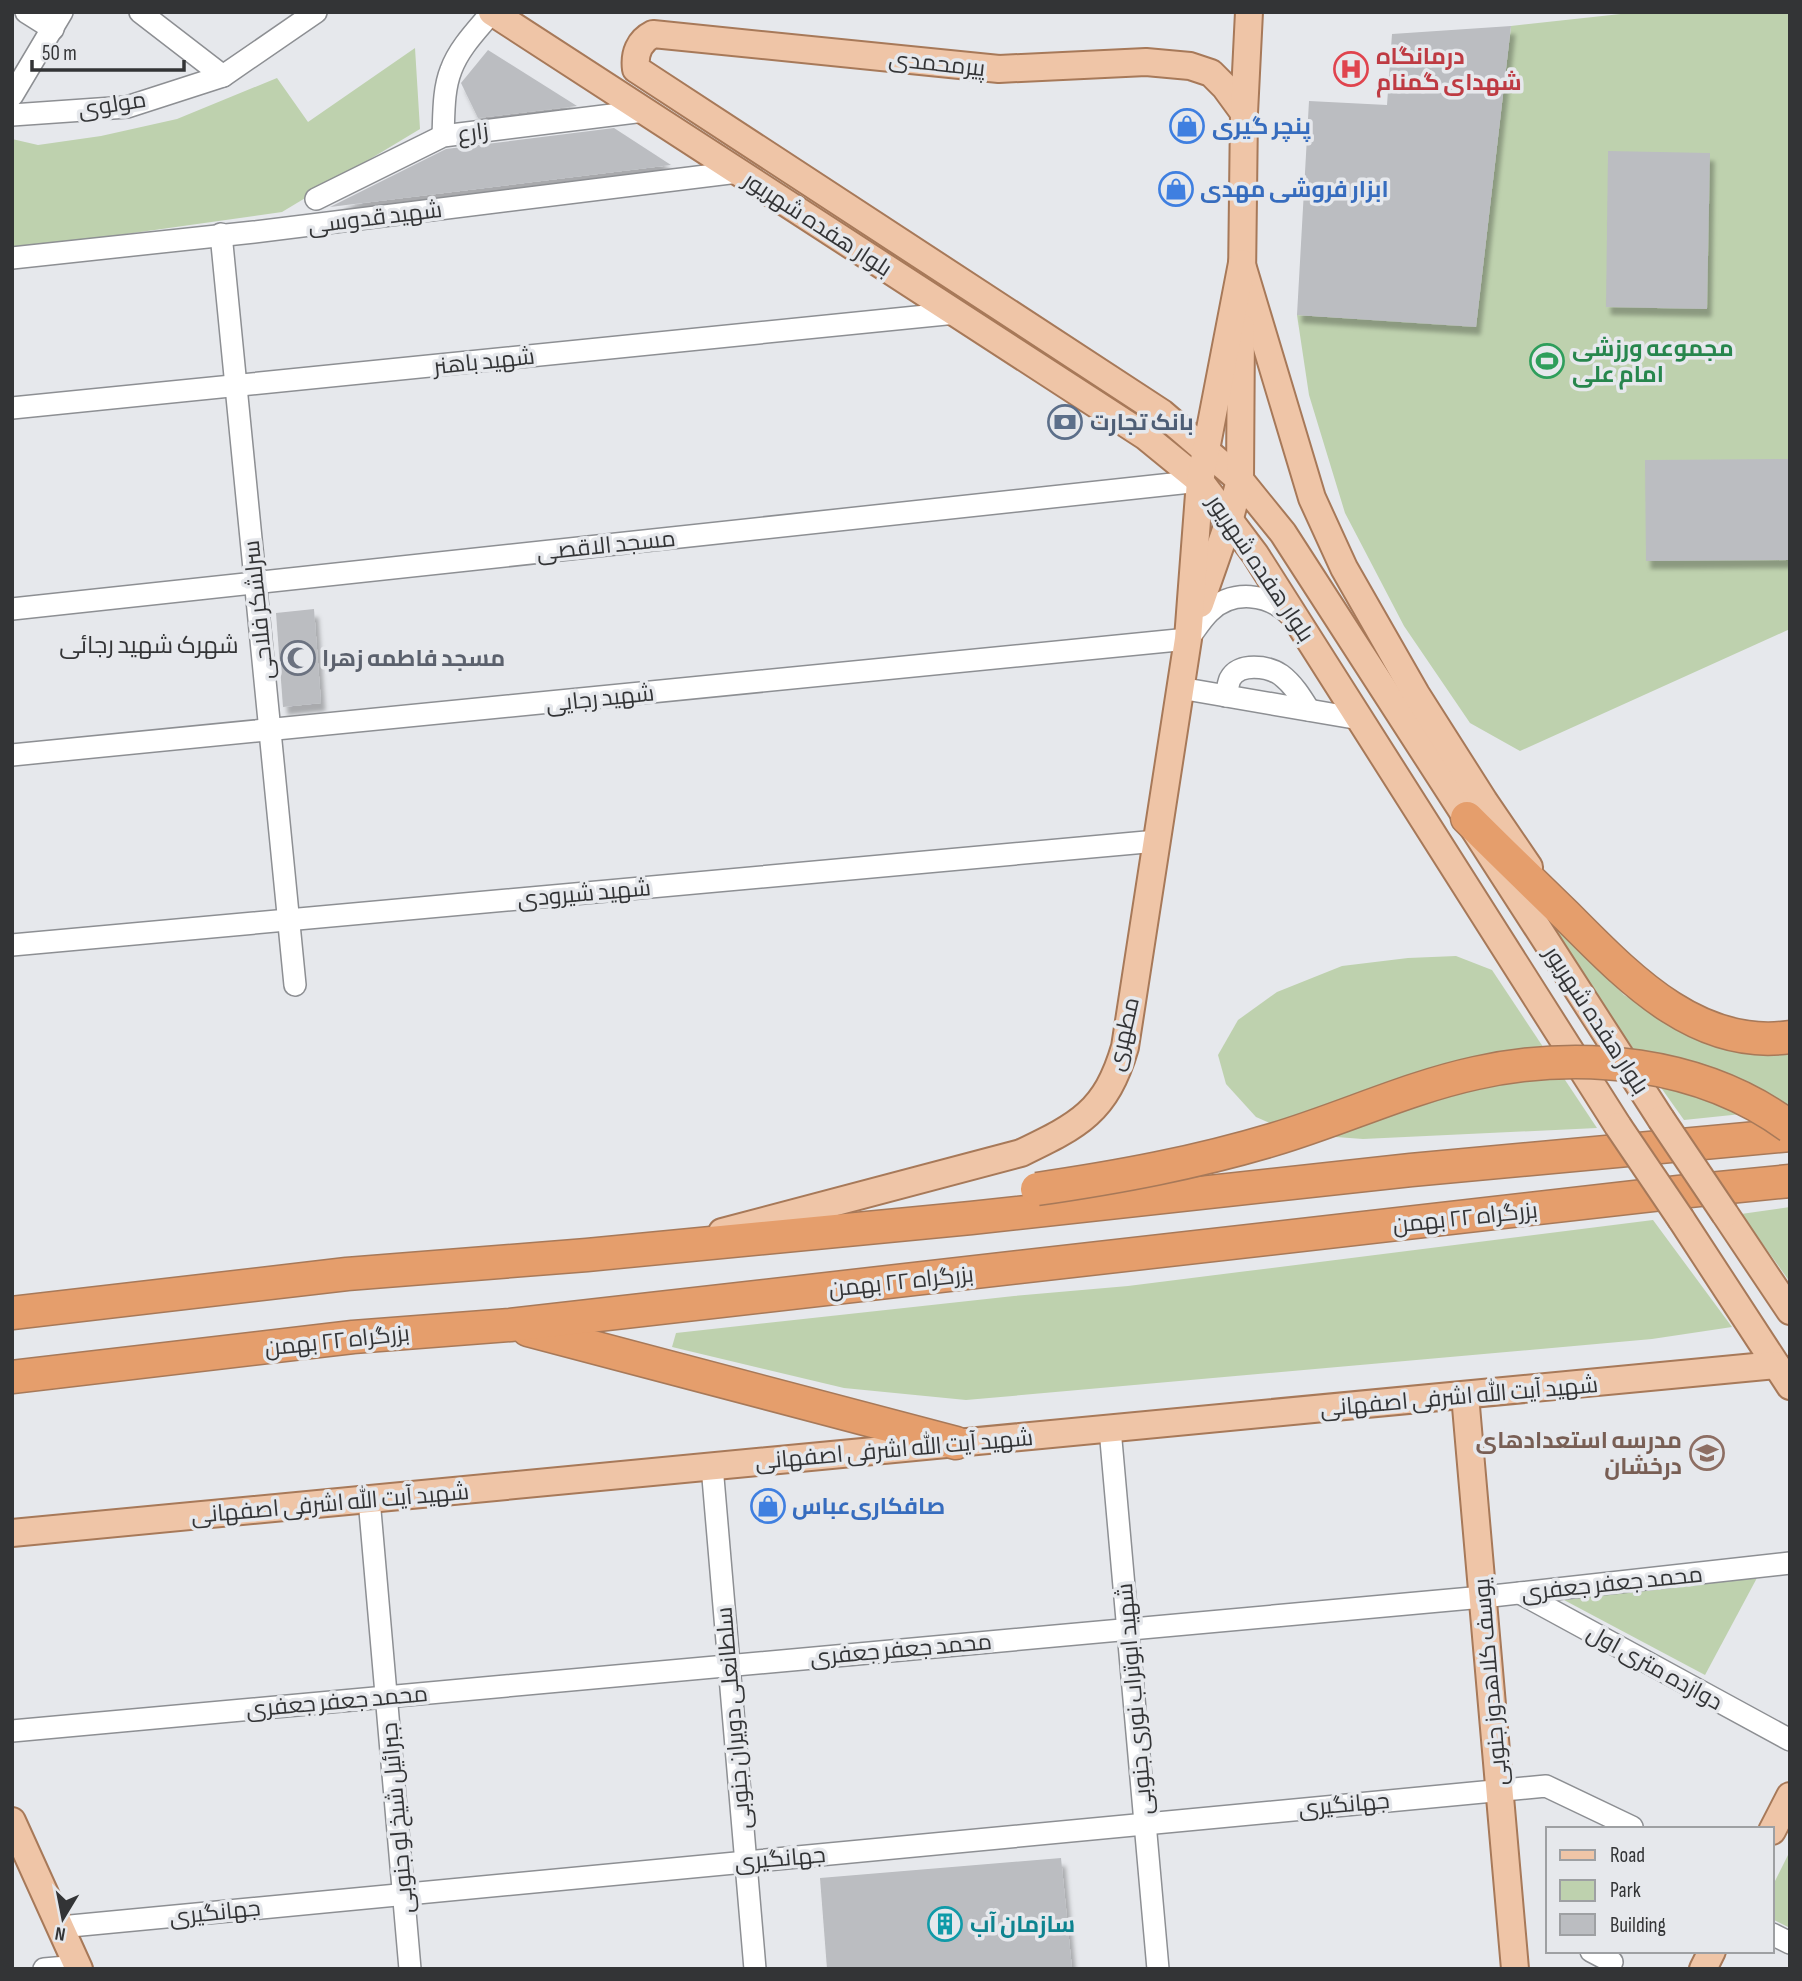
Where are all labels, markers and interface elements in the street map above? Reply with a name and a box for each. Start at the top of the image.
scale bar [32,28,184,72]
text: 50 m [42,41,77,66]
place label: درمانگاه شهدای گمنام [1376,43,1522,98]
street label: پیرمحمدی [887,45,987,83]
hospital icon: درمانگاه شهدای گمنام [1332,50,1370,88]
street label: مولوی [76,86,148,124]
shop icon: پنچر گیری [1168,107,1206,145]
place label: پنچر گیری [1212,113,1311,142]
street label: زارع [456,117,490,150]
street label: بلوار هفده شهریور [736,165,897,283]
shop icon: ابزار فروشی مهدی [1157,170,1195,208]
place label: ابزار فروشی مهدی [1200,176,1389,204]
street label: شهید قدوسی [306,196,444,240]
place label: مجموعه ورزشی امام علی [1572,335,1734,390]
sports icon: مجموعه ورزشی امام علی [1528,342,1566,380]
street label: شهید باهنر [430,343,536,381]
bank icon: بانک تجارت [1046,403,1084,441]
place label: بانک تجارت [1090,409,1194,437]
street label: بلوار هفده شهریور [1200,488,1320,647]
street label: مسجد الاقصی [535,525,677,567]
street label: سرلشکر فلاحی [238,539,280,681]
district label: شهرک شهید رجائی [59,631,239,660]
mosque icon: مسجد فاطمه زهرا [279,639,317,677]
place label: مسجد فاطمه زهرا [322,645,505,673]
street label: شهید رجایی [544,679,656,719]
street label: شهید شیرودی [516,874,652,914]
street label: بلوار هفده شهریور [1537,939,1655,1100]
street label: مطهری [1102,995,1146,1074]
street label: بزرگراه ۲۲ بهمن [1391,1196,1539,1240]
street label: بزرگراه ۲۲ بهمن [827,1260,975,1304]
street label: بزرگراه ۲۲ بهمن [263,1319,411,1363]
street label: شهید آیت الله اشرفی اصفهانی [1319,1369,1599,1423]
street label: شهید آیت الله اشرفی اصفهانی [754,1422,1034,1476]
place label: مدرسه استعدادهای درخشان [1476,1427,1682,1481]
school or university icon: مدرسه استعدادهای درخشان [1688,1434,1726,1472]
street label: شهید آیت الله اشرفی اصفهانی [190,1476,470,1530]
shop icon: صافکاری‌عباس [749,1487,787,1525]
place label: صافکاری‌عباس [792,1493,945,1521]
street label: محمد جعفر جعفری [1520,1561,1704,1607]
street label: یوسف کلاهدوز جنوبی [1468,1577,1514,1787]
street label: شهید ابوتراب نوری جنوبی [1111,1582,1159,1816]
street label: سلطانعلی دویران جنوبی [710,1606,758,1830]
street label: دوازده متری اول [1582,1619,1727,1717]
street label: محمد جعفر جعفری [809,1628,993,1672]
street label: محمد جعفر جعفری [245,1680,429,1724]
street label: جبرائیل شیخ لو جنوبی [376,1721,421,1915]
street label: جهانگیری [1297,1787,1391,1823]
legend [1546,1827,1774,1953]
street label: جهانگیری [733,1841,827,1877]
text: Road [1610,1843,1645,1868]
text: Park [1610,1878,1641,1903]
north arrow [28,1883,98,1953]
street label: جهانگیری [168,1894,262,1932]
building icon: سازمان آب [926,1905,964,1943]
place label: سازمان آب [970,1911,1075,1939]
text: Building [1610,1913,1666,1938]
text: N [53,1921,67,1945]

